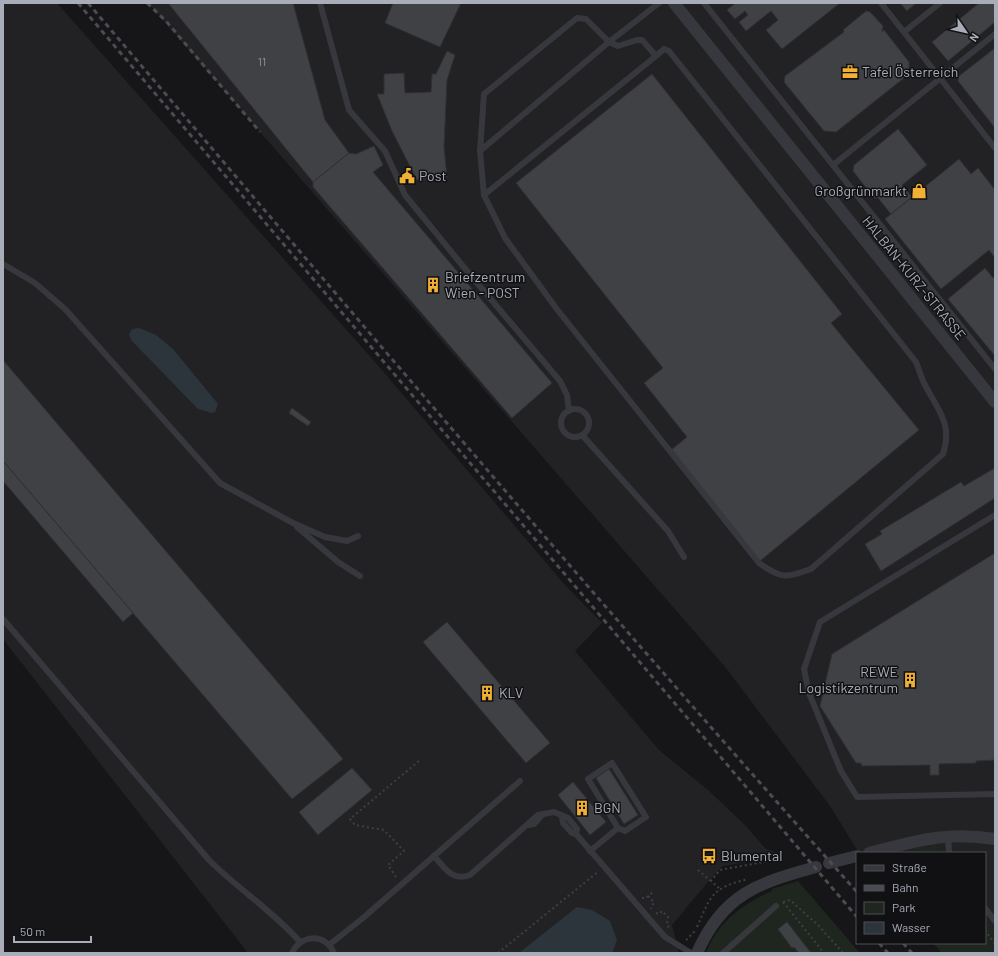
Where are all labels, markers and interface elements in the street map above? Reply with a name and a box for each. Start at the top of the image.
north arrow [946,12,986,52]
text: N [967,31,982,45]
house number: 11 [258,54,266,68]
office icon: Tafel Österreich [841,63,859,81]
place label: Tafel Österreich [862,63,958,80]
public building icon: Post [398,167,416,185]
place label: Post [419,167,446,184]
place label: Großgrünmarkt [815,182,907,199]
shop icon: Großgrünmarkt [910,182,928,200]
street label: HALBAN-KURZ-STRASSE [859,212,970,343]
place label: Briefzentrum Wien - POST [445,268,525,301]
building icon: Briefzentrum Wien - POST [424,276,442,294]
place label: REWE Logistikzentrum [798,663,898,696]
building icon: REWE Logistikzentrum [901,671,919,689]
building icon: KLV [478,684,496,702]
place label: KLV [499,684,523,701]
building icon: BGN [573,799,591,817]
place label: BGN [594,799,621,816]
bus stop icon: Blumental [700,847,718,865]
place label: Blumental [721,847,782,864]
legend [856,852,986,944]
text: Straße [892,860,927,874]
text: Bahn [892,880,919,894]
text: Park [892,900,916,914]
scale bar [14,918,91,944]
text: Wasser [892,920,931,934]
text: 50 m [20,924,45,938]

